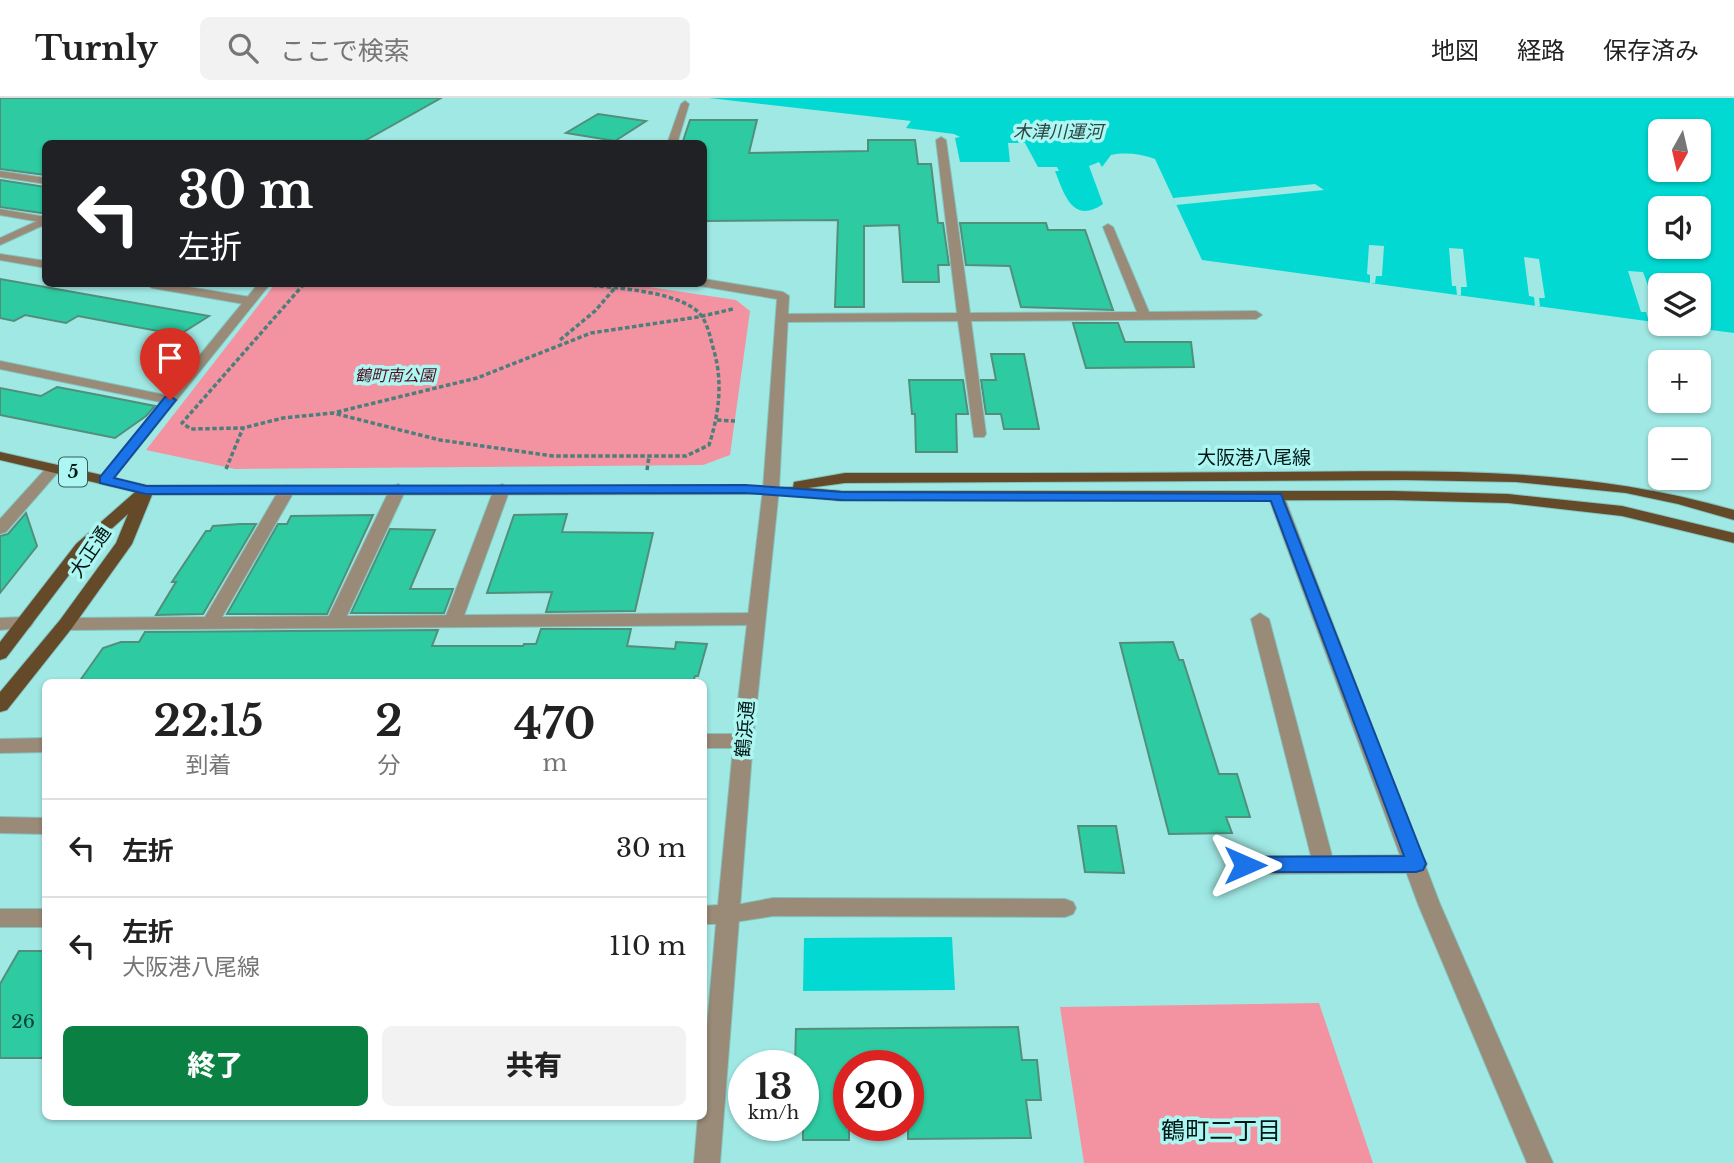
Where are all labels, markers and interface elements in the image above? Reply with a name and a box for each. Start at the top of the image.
search box [200,17,690,80]
text: Turnly [35,28,158,69]
icon: search [224,29,262,67]
text: ここで検索 [280,35,410,67]
text: 地図 [1431,36,1479,65]
text: 経路 [1517,36,1565,65]
text: 保存済み [1603,36,1699,65]
north arrow [1648,119,1712,182]
map controls [1648,119,1711,490]
water label: 木津川運河 [1013,121,1106,143]
text: 30 m [178,160,313,221]
icon: left [63,168,154,259]
button: sound [1648,196,1711,259]
text: 左折 [178,227,242,267]
button: layers [1648,273,1711,336]
pin [140,328,200,400]
icon: arrive [151,339,189,377]
button: + [1648,350,1711,413]
park label: 鶴町南公園 [355,365,437,385]
button: − [1648,427,1711,490]
street label: 大阪港八尾線 [1197,446,1311,469]
road number: 5 [59,458,87,486]
street label: 大正通 [65,522,115,582]
text: 22:15 [154,695,264,747]
text: 2 [375,695,402,747]
text: 470 [514,698,595,750]
street label: 鶴浜通 [731,700,759,758]
text: m [542,749,567,777]
text: 到着 [186,751,232,779]
text: 分 [377,751,400,779]
position arrow [1208,828,1282,902]
icon: left [63,829,101,867]
text: 30 m [616,832,686,864]
text: 左折 [122,835,174,867]
text: 左折 [122,916,174,948]
icon: left [63,927,101,965]
text: 110 m [609,930,686,962]
text: 大阪港八尾線 [122,953,260,981]
house number: 26 [11,1010,35,1033]
button: 終了 [63,1026,368,1106]
button: 共有 [382,1026,686,1106]
speed limit sign: 20 [833,1050,924,1141]
text: 13 [755,1065,792,1108]
text: km/h [748,1102,799,1124]
district label: 鶴町二丁目 [1161,1116,1281,1145]

